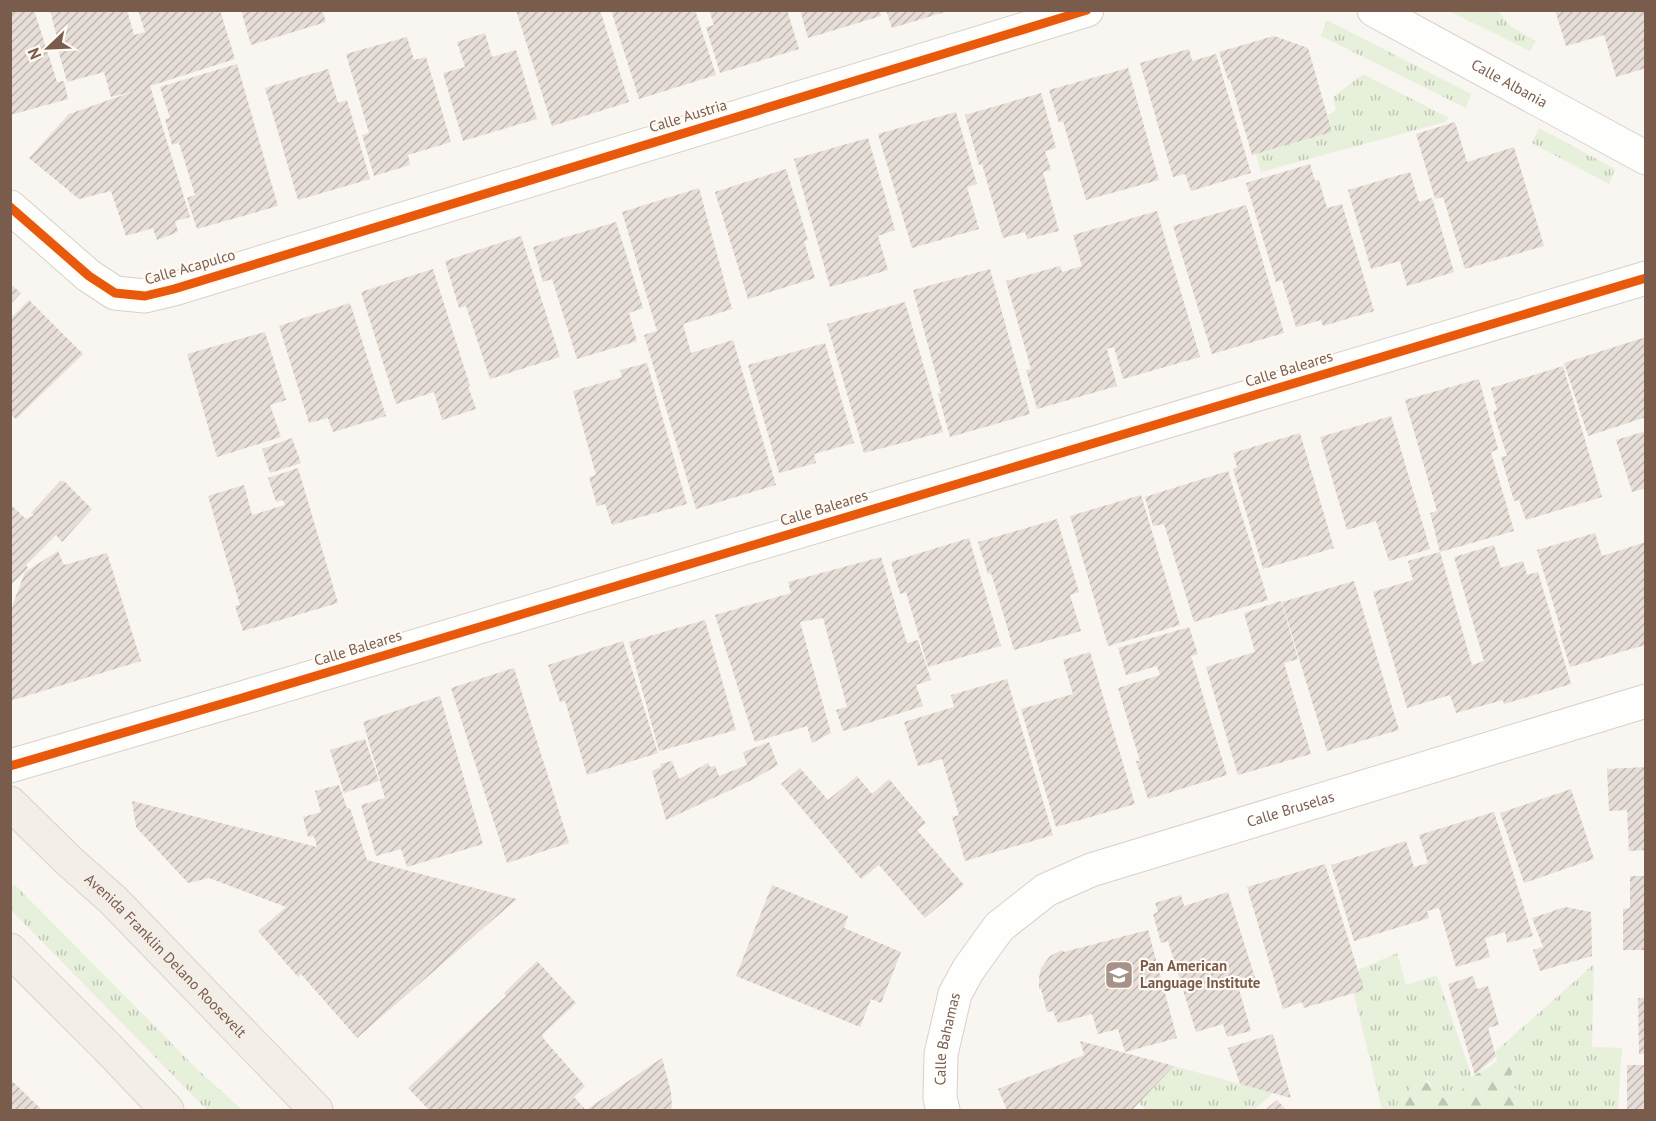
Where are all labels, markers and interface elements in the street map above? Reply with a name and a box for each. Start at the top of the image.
north arrow [18,18,78,78]
text: N [23,45,45,63]
street label: Calle Albania [1468,55,1551,112]
street label: Calle Austria [647,95,729,136]
street label: Calle Acapulco [142,245,237,289]
street label: Calle Baleares [1243,346,1335,391]
street label: Calle Baleares [778,485,870,530]
street label: Calle Baleares [312,625,404,670]
street label: Calle Bruselas [1244,787,1336,831]
street label: Avenida Franklin Delano Roosevelt [81,869,251,1041]
place label: Pan American Language Institute [1140,956,1261,992]
school or university icon: Pan American Language Institute [1103,959,1135,991]
street label: Calle Bahamas [930,991,964,1086]

